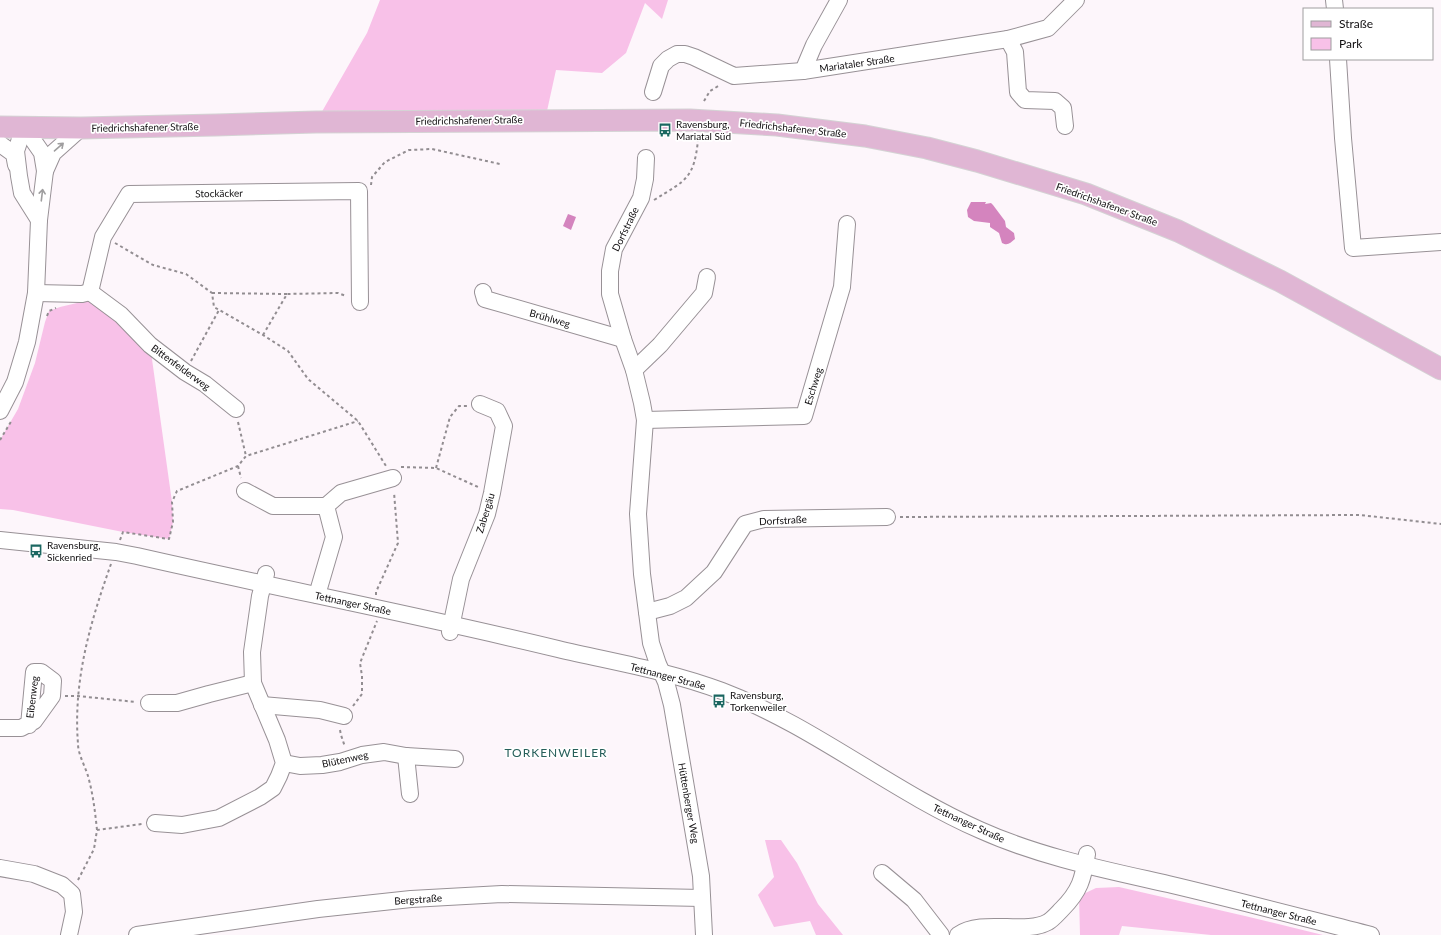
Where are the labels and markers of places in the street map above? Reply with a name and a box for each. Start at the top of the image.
place label: Ravensburg, Mariatal Süd [676,118,731,142]
bus stop icon: Ravensburg, Mariatal Süd [657,122,673,138]
place label: Ravensburg, Sickenried [47,539,100,563]
bus stop icon: Ravensburg, Sickenried [28,543,44,559]
place label: Ravensburg, Torkenweiler [730,689,787,713]
bus stop icon: Ravensburg, Torkenweiler [711,693,727,709]

